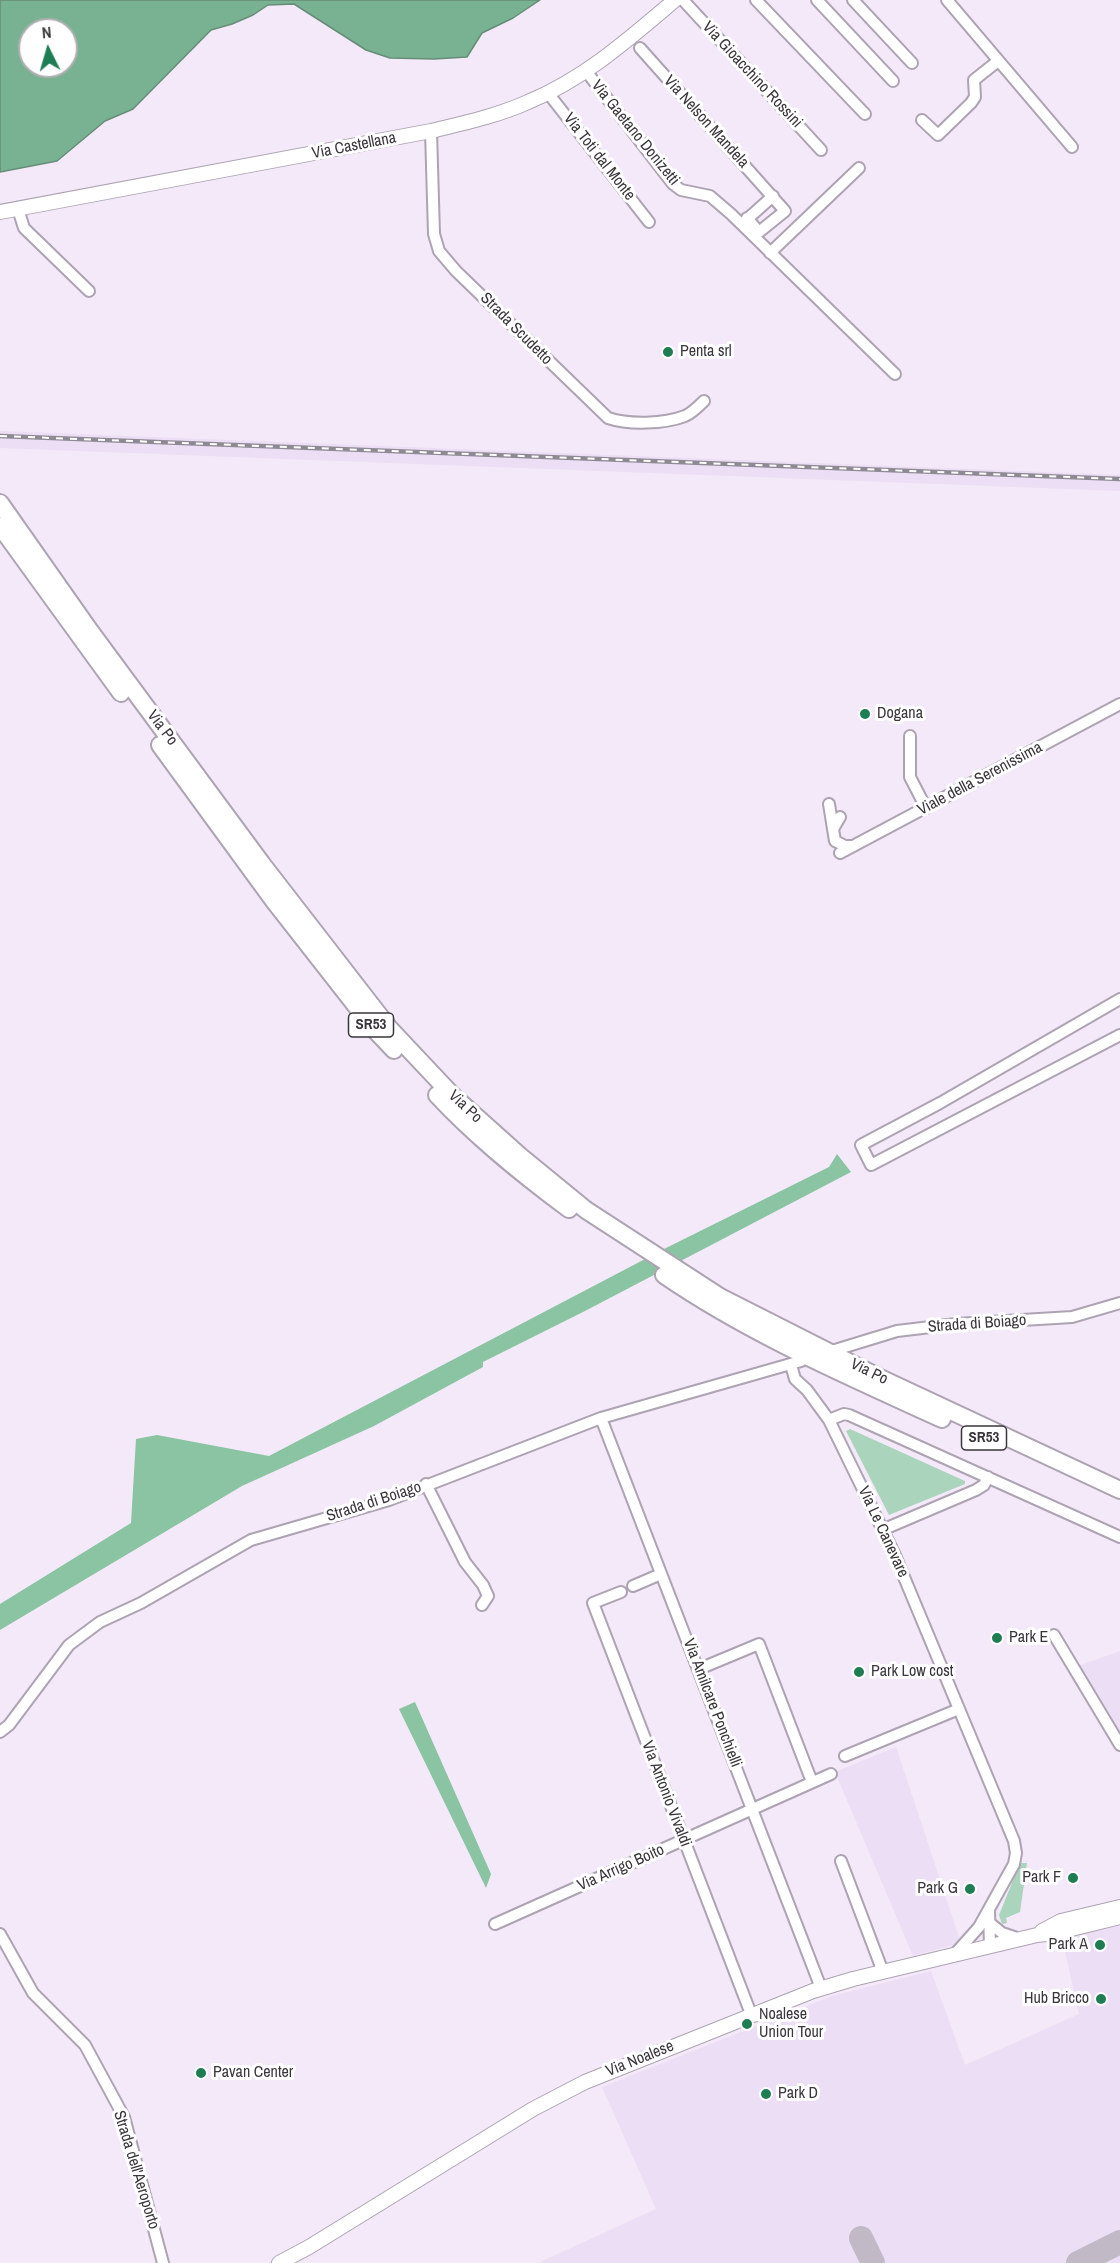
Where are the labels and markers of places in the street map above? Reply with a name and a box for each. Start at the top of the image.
place label: Penta srl [680,342,732,362]
marker: Penta srl [661,345,675,359]
place label: Dogana [877,704,923,724]
marker: Dogana [858,707,872,721]
place label: Park E [1009,1628,1048,1648]
marker: Park E [990,1631,1004,1645]
place label: Park Low cost [871,1662,953,1682]
marker: Park Low cost [852,1665,866,1679]
place label: Park F [1022,1868,1061,1888]
marker: Park F [1066,1871,1080,1885]
place label: Park G [917,1879,958,1899]
marker: Park G [963,1882,977,1896]
place label: Park A [1049,1935,1088,1955]
marker: Park A [1093,1938,1107,1952]
place label: Hub Bricco [1024,1989,1089,2009]
marker: Hub Bricco [1094,1992,1108,2006]
place label: Noalese Union Tour [759,2005,823,2043]
marker: Noalese Union Tour [740,2017,754,2031]
place label: Pavan Center [213,2063,293,2083]
marker: Pavan Center [194,2066,208,2080]
place label: Park D [778,2084,818,2104]
marker: Park D [759,2087,773,2101]

